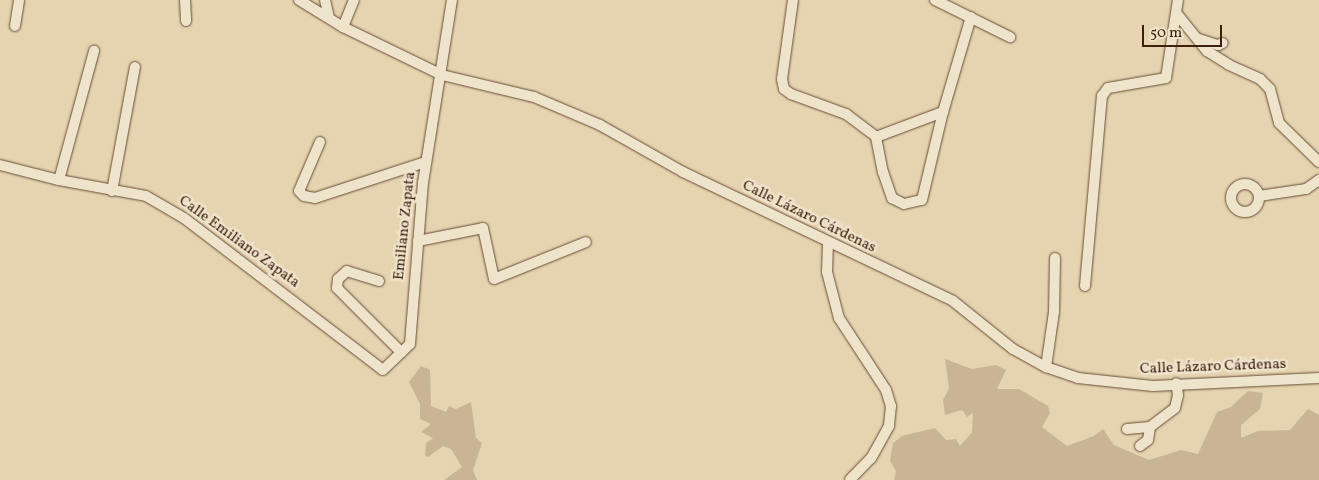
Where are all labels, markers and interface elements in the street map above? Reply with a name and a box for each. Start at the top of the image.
scale bar [1144,15,1224,47]
text: 50 m [1150,23,1182,44]
street label: Emiliano Zapata [390,171,420,281]
street label: Calle Lázaro Cárdenas [739,177,879,257]
street label: Calle Emiliano Zapata [175,192,303,292]
street label: Calle Lázaro Cárdenas [1140,355,1286,379]

